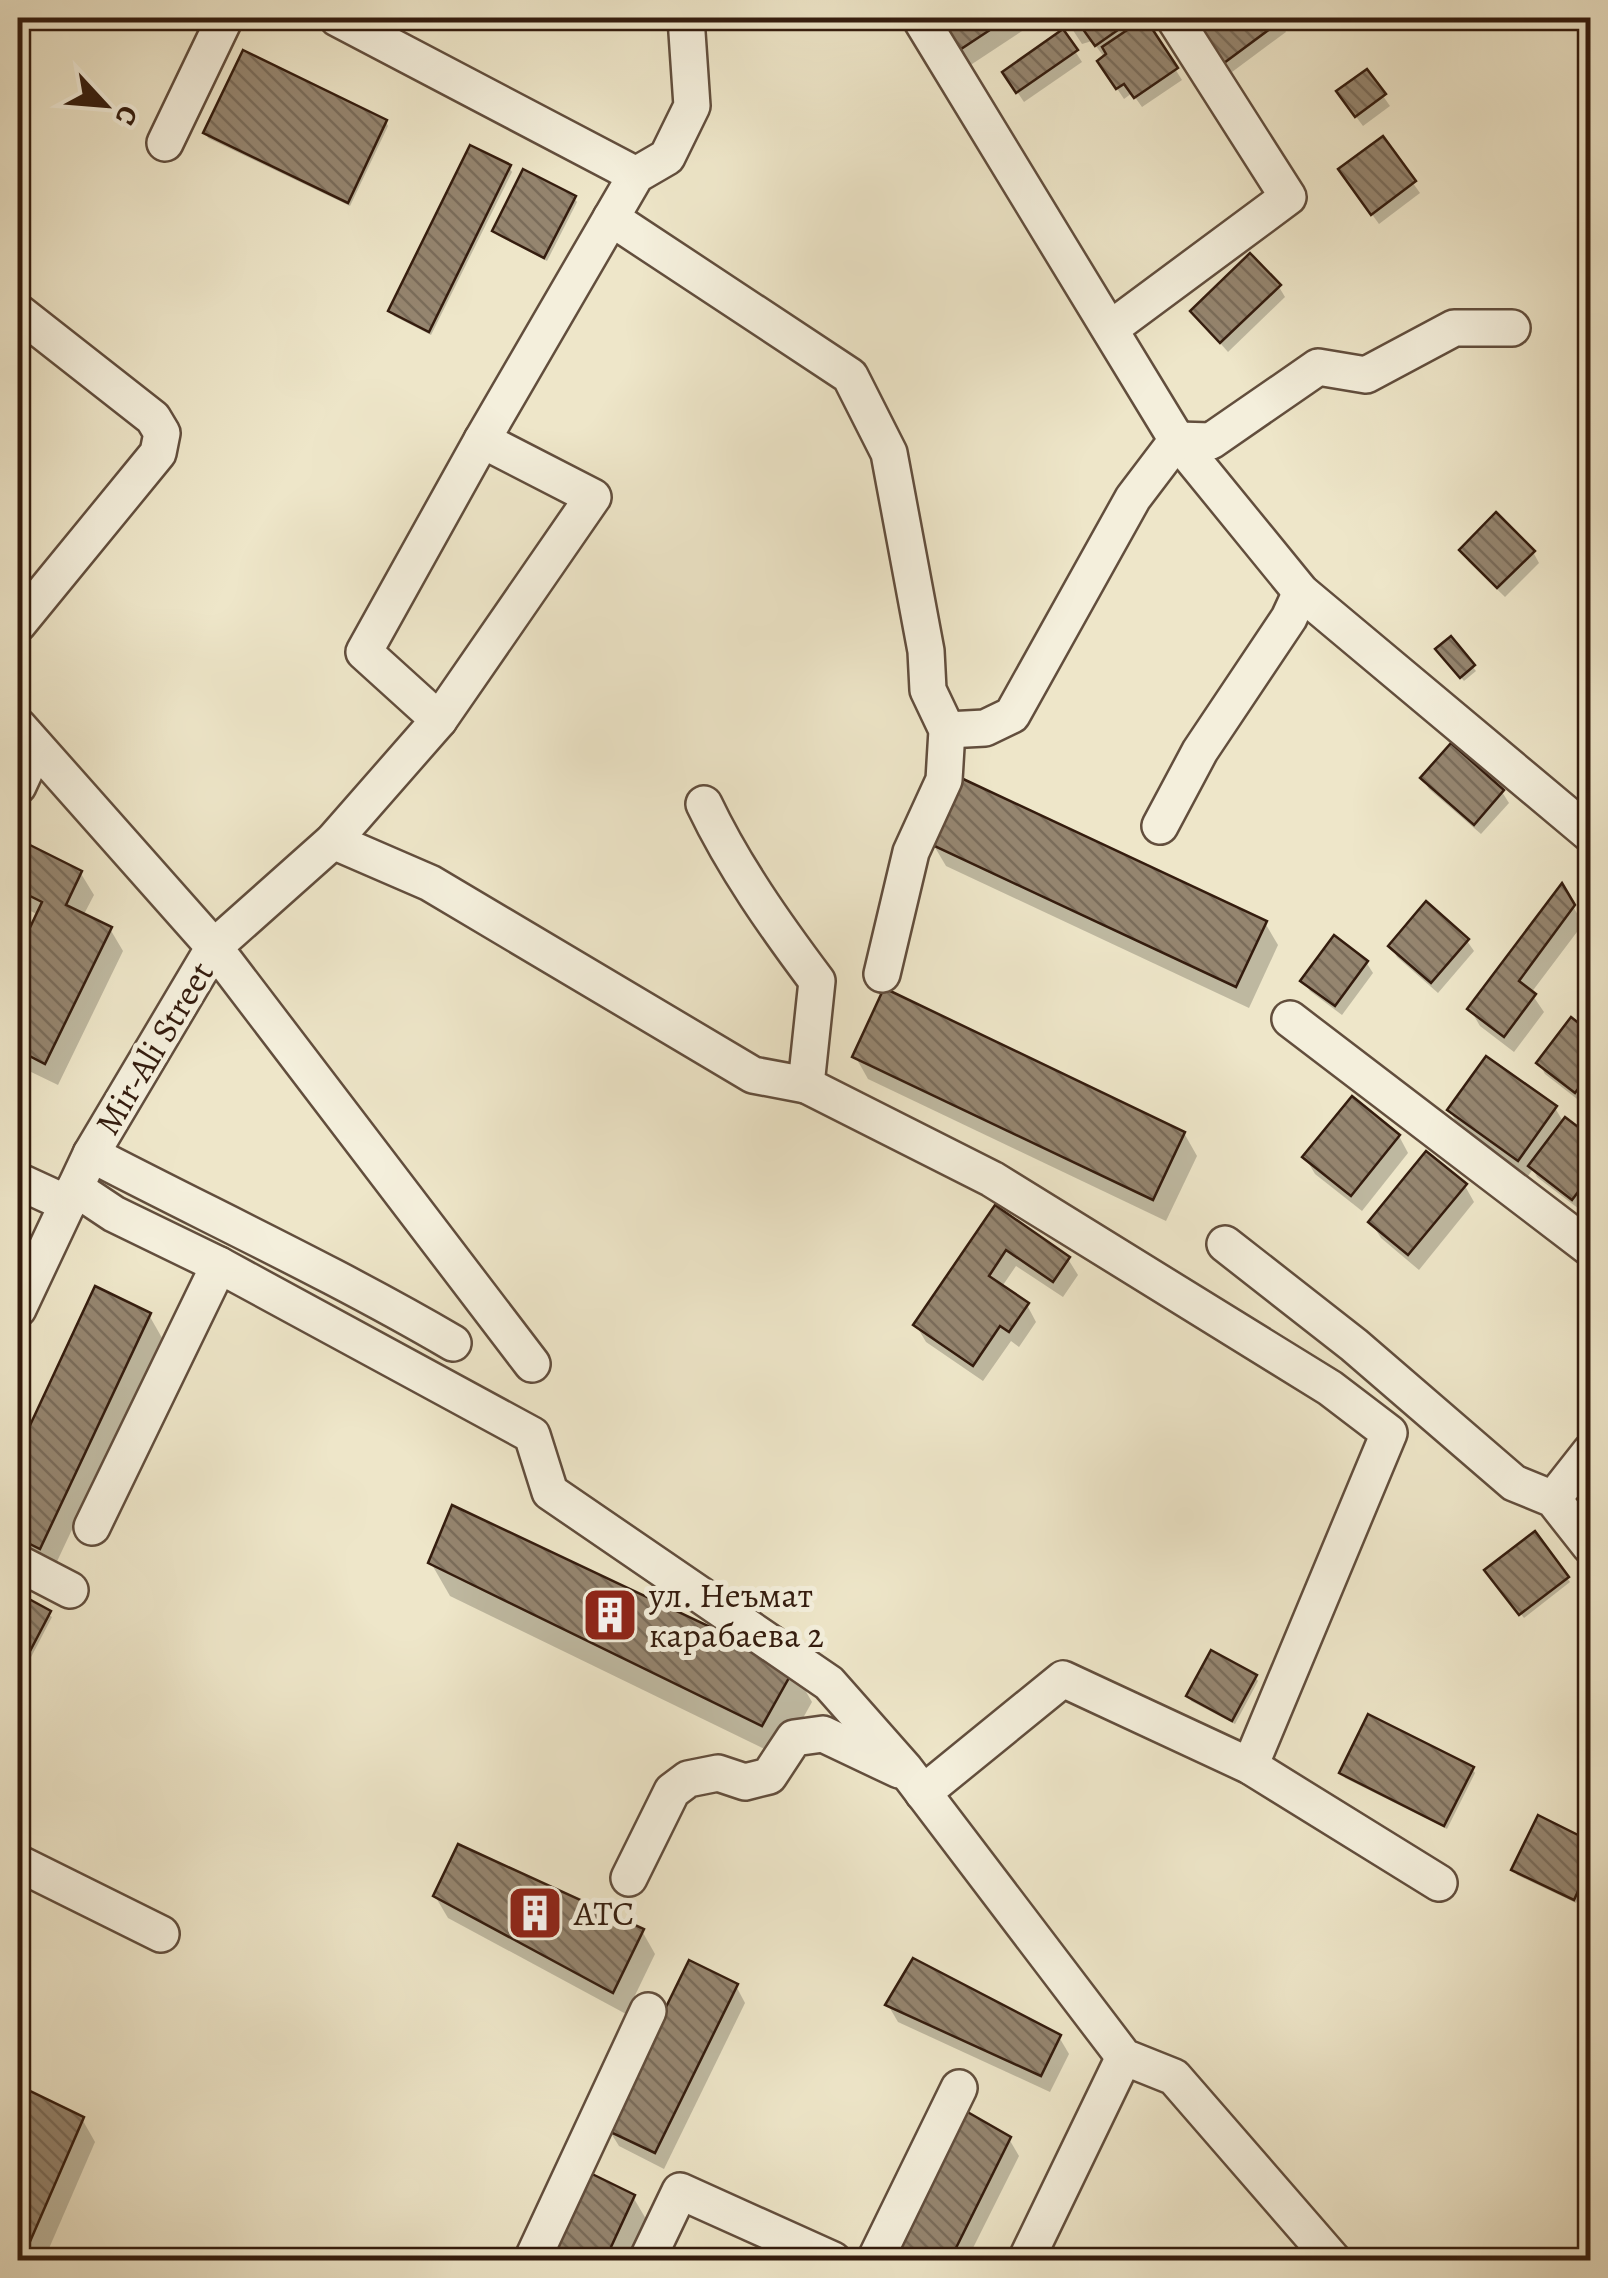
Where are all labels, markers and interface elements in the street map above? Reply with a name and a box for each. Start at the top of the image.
north arrow [55,55,155,155]
text: С [106,99,147,132]
street label: Mir-Ali Street [83,952,225,1144]
place label: ул. Неъмат карабаева 2 [648,1571,824,1659]
building icon: ул. Неъмат карабаева 2 [580,1585,640,1645]
building icon: АТС [505,1883,565,1943]
place label: АТС [573,1889,634,1937]

